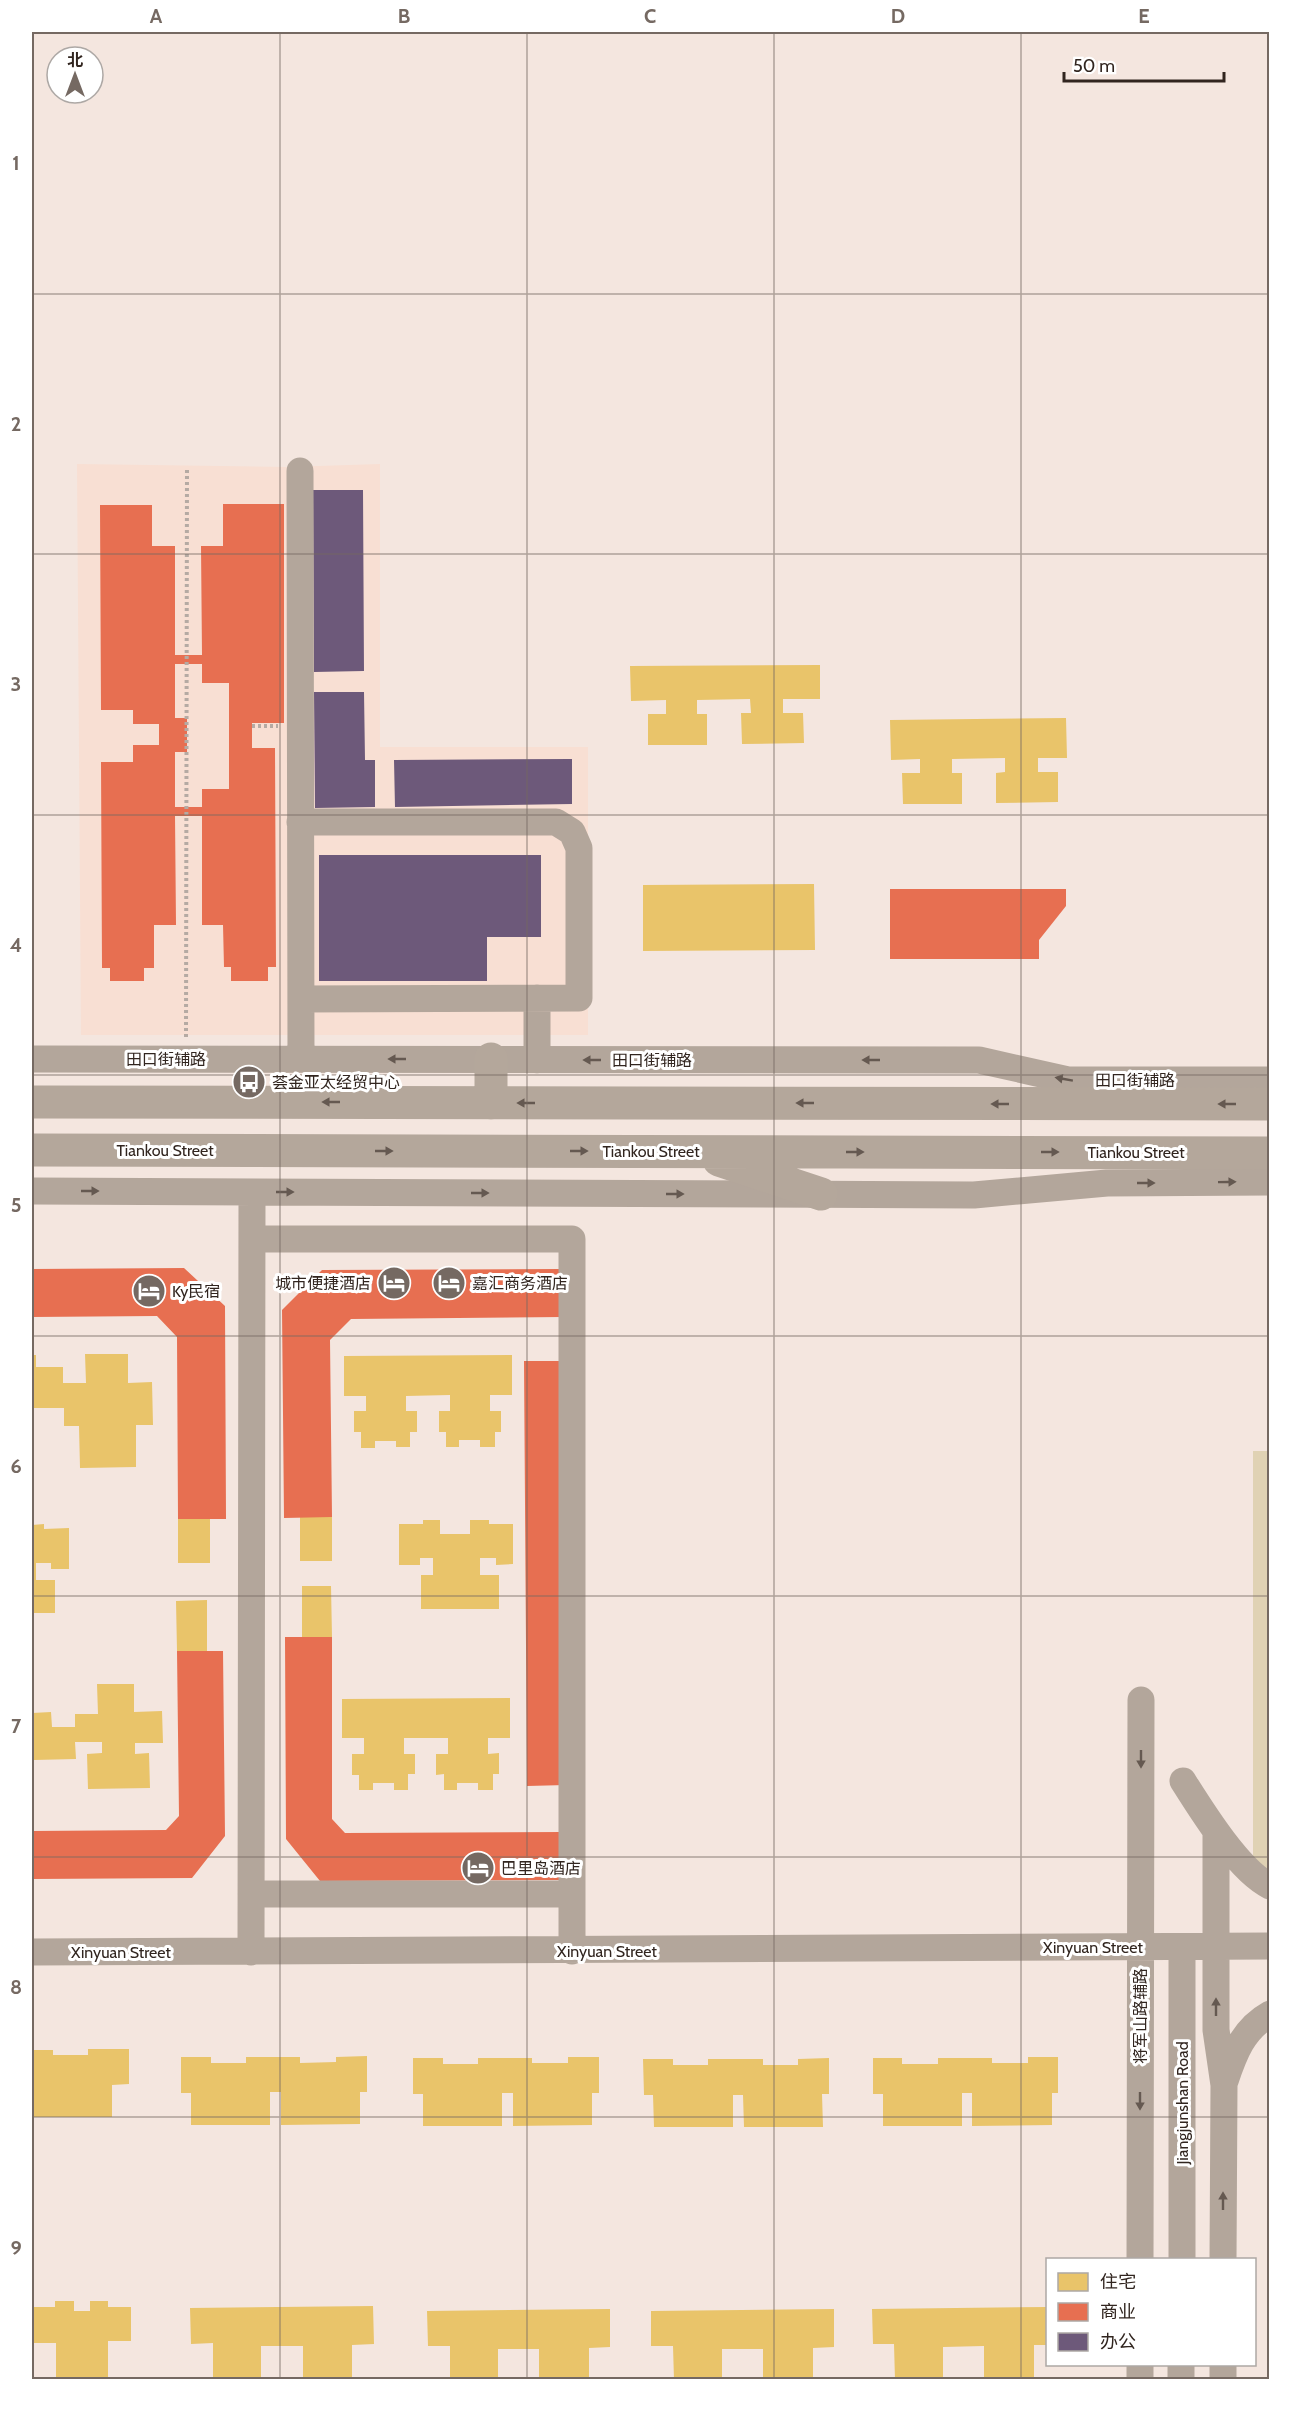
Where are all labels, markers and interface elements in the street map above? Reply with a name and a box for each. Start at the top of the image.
text: A [150,4,163,28]
text: B [398,4,410,28]
text: C [644,4,656,28]
text: D [891,4,905,28]
text: E [1138,4,1150,28]
north arrow [45,45,105,105]
scale bar [1064,45,1224,83]
text: 北 [67,51,83,70]
text: 50 m [1073,55,1115,77]
text: 1 [12,151,20,175]
text: 2 [11,412,21,436]
text: 3 [11,672,21,696]
text: 4 [10,933,22,957]
street label: 田口街辅路 [126,1050,206,1069]
street label: 田口街辅路 [612,1051,692,1070]
one-way arrow [387,1054,406,1064]
one-way arrow [582,1055,601,1065]
one-way arrow [861,1055,880,1065]
bus stop icon: 荟金亚太经贸中心 [231,1064,267,1100]
street label: 田口街辅路 [1095,1071,1175,1090]
place label: 荟金亚太经贸中心 [272,1073,400,1092]
one-way arrow [1054,1074,1073,1083]
one-way arrow [321,1098,340,1107]
one-way arrow [516,1098,535,1108]
one-way arrow [795,1099,814,1108]
one-way arrow [990,1099,1009,1109]
one-way arrow [1217,1099,1236,1109]
street label: Tiankou Street [116,1141,214,1160]
street label: Tiankou Street [602,1142,700,1161]
street label: Tiankou Street [1087,1143,1185,1162]
one-way arrow [374,1146,393,1155]
one-way arrow [569,1146,588,1156]
one-way arrow [846,1147,865,1157]
one-way arrow [1041,1147,1060,1157]
one-way arrow [1217,1177,1236,1187]
one-way arrow [1136,1178,1155,1188]
one-way arrow [80,1186,99,1196]
one-way arrow [275,1187,294,1197]
one-way arrow [470,1188,489,1198]
one-way arrow [665,1189,684,1199]
text: 5 [11,1193,21,1217]
hotel icon: 城市便捷酒店 [376,1265,412,1301]
hotel icon: 嘉汇商务酒店 [431,1265,467,1301]
hotel icon: Ky民宿 [131,1273,167,1309]
place label: 城市便捷酒店 [275,1274,371,1293]
place label: 嘉汇商务酒店 [472,1274,568,1293]
place label: Ky民宿 [172,1282,220,1301]
text: 6 [10,1454,22,1478]
text: 7 [11,1714,22,1738]
one-way arrow [1136,1749,1146,1768]
hotel icon: 巴里岛酒店 [460,1850,496,1886]
place label: 巴里岛酒店 [501,1859,581,1878]
street label: Xinyuan Street [1043,1938,1143,1957]
street label: Xinyuan Street [557,1942,657,1961]
street label: Xinyuan Street [71,1943,171,1962]
street label: 将军山路辅路 [1131,1968,1150,2064]
text: 8 [10,1975,22,1999]
one-way arrow [1211,1997,1221,2016]
street label: Jiangjunshan Road [1173,2041,1192,2166]
one-way arrow [1135,2091,1145,2110]
one-way arrow [1219,2192,1228,2211]
text: 9 [10,2236,22,2260]
legend [1046,2258,1256,2366]
text: 住宅 [1100,2271,1136,2293]
text: 商业 [1100,2301,1136,2323]
text: 办公 [1100,2331,1136,2353]

